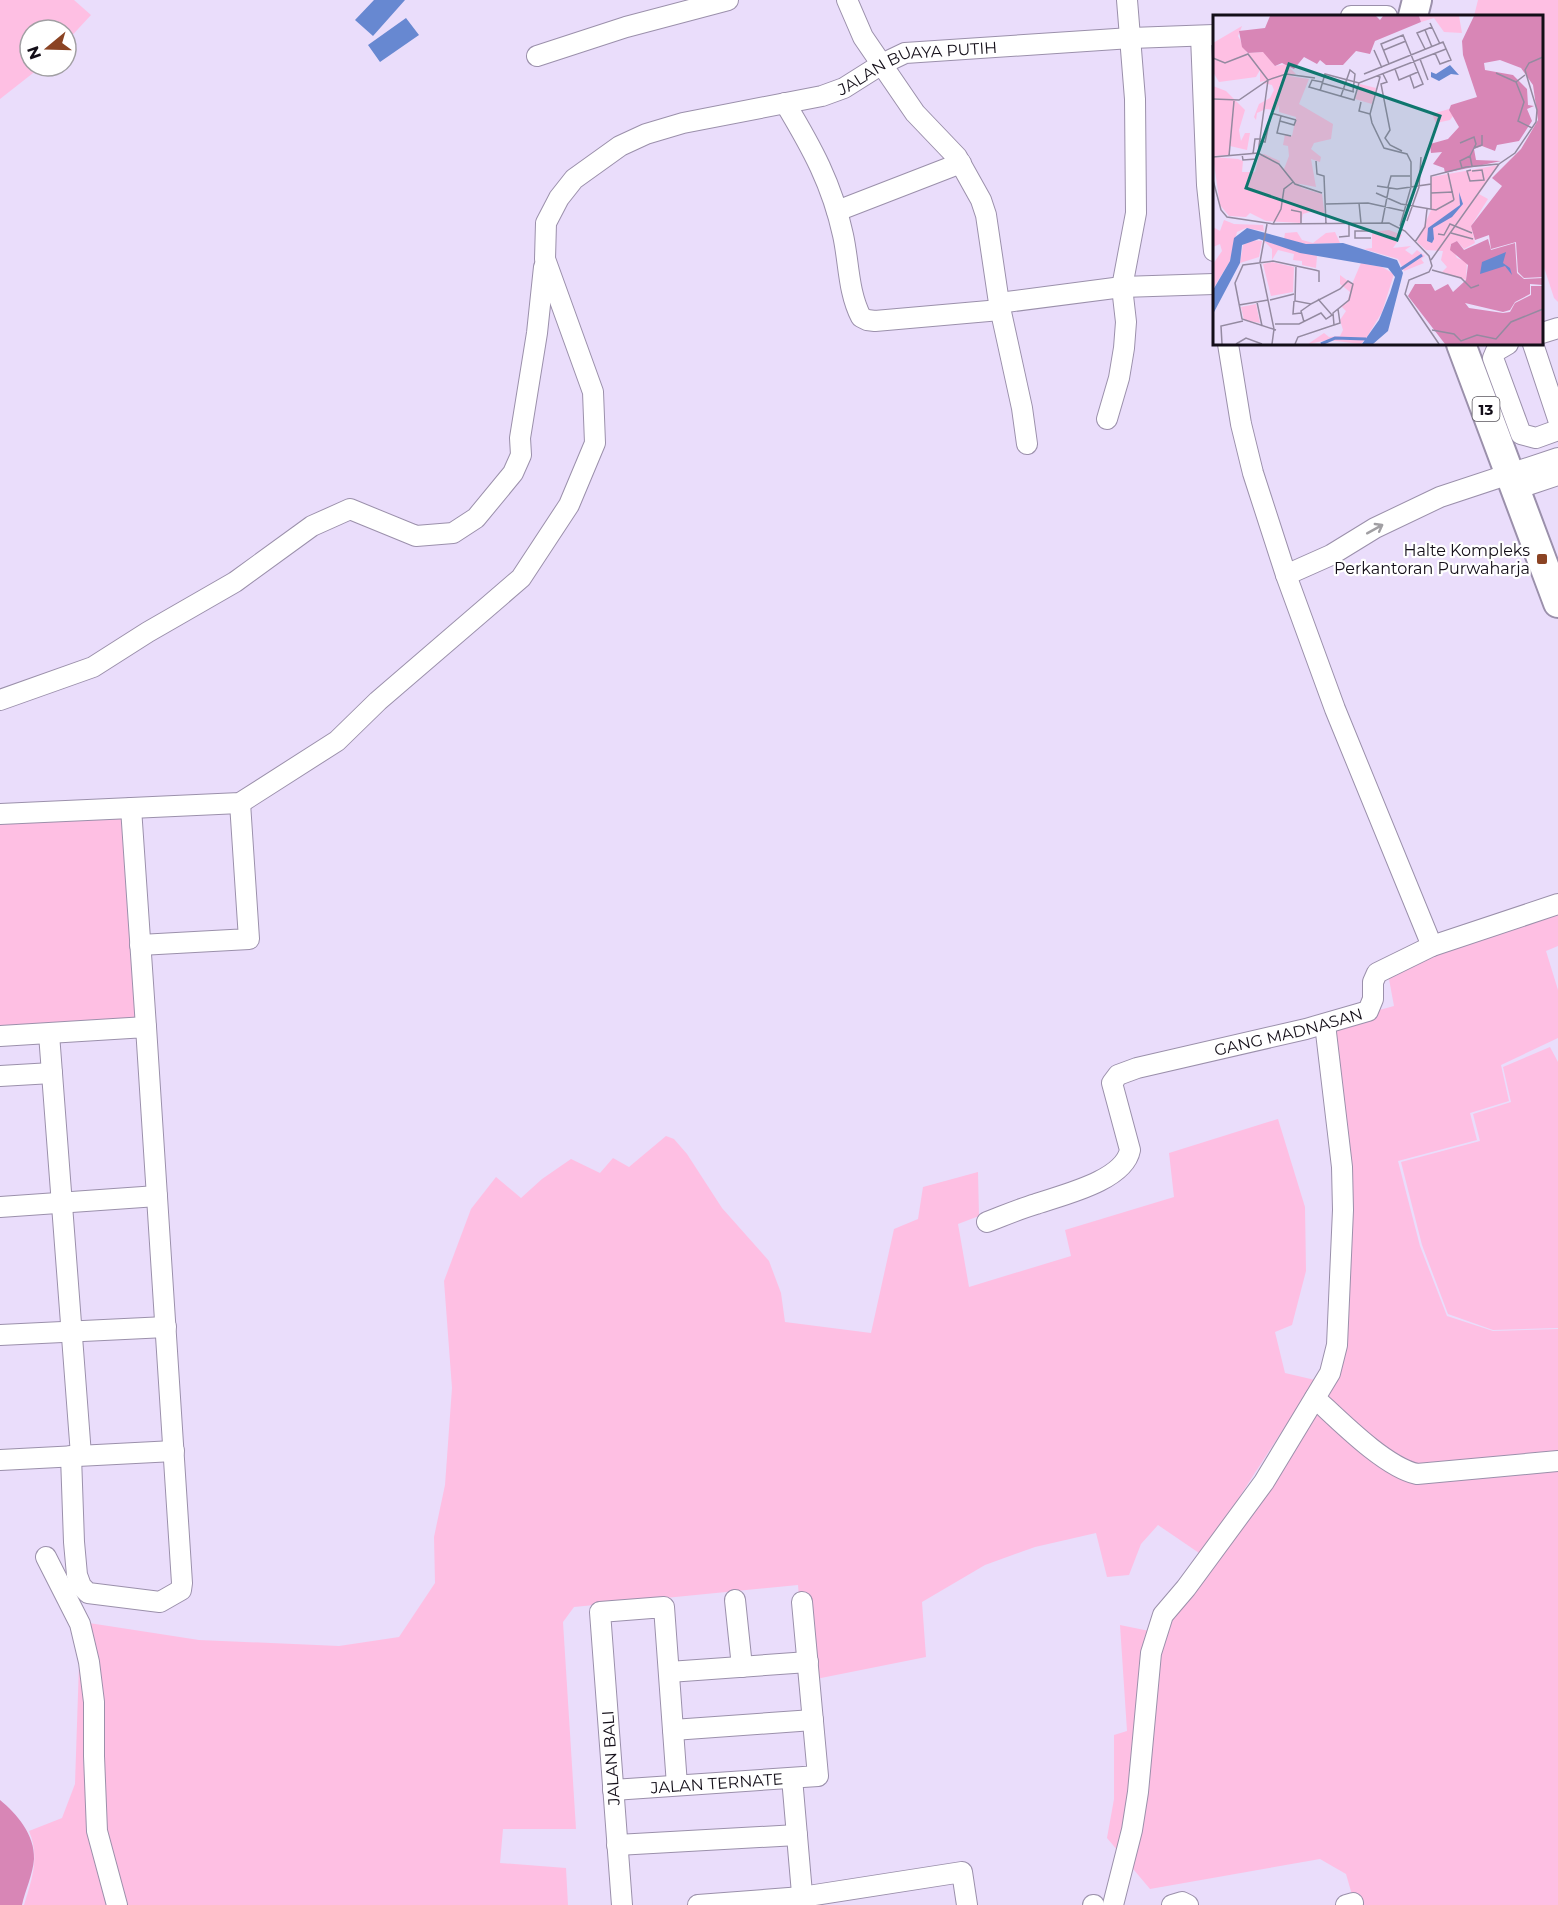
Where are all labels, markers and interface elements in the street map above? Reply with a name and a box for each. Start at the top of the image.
inset map [1213,15,1543,345]
north arrow [18,18,78,78]
street label: JALAN BUAYA PUTIH [834,37,998,99]
text: N [23,44,45,62]
road number: 13 [1472,397,1500,421]
one-way arrow [1367,522,1384,534]
place label: Halte Kompleks Perkantoran Purwaharja [1334,541,1530,578]
marker: Halte Kompleks Perkantoran Purwaharja [1535,552,1549,566]
street label: GANG MADNASAN [1212,1004,1365,1059]
street label: JALAN BALI [598,1710,624,1807]
street label: JALAN TERNATE [649,1769,784,1797]

